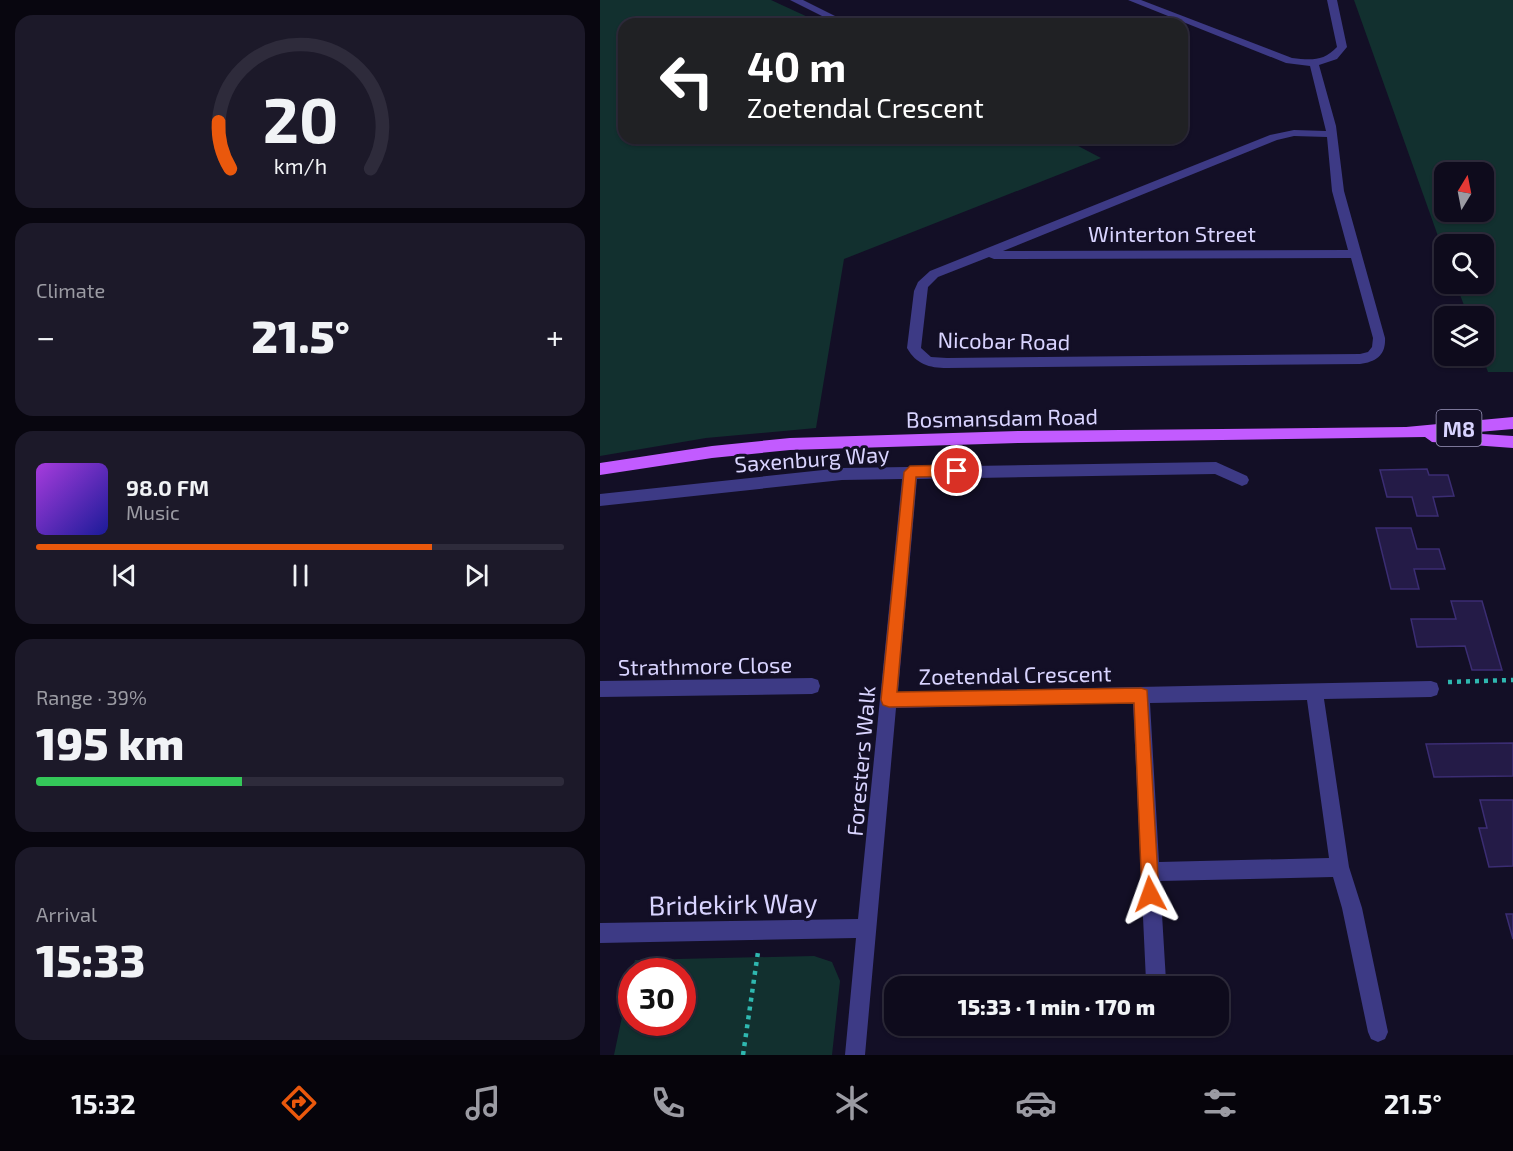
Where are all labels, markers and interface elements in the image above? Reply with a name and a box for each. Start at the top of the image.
text: 40 m [747,40,846,90]
icon: left [648,42,726,120]
text: 20 [262,81,338,156]
text: Zoetendal Crescent [747,91,984,123]
text: km/h [273,153,327,178]
north arrow [1434,162,1494,222]
map controls [1434,162,1494,366]
street label: Winterton Street [1088,220,1256,246]
button: search [1434,234,1494,294]
text: Climate [36,278,105,302]
button: layers [1434,306,1494,366]
text: 21.5° [251,308,350,362]
text: − [36,316,55,356]
text: + [546,316,564,356]
street label: Nicobar Road [937,326,1071,354]
street label: Bosmansdam Road [906,402,1098,432]
road number: M8 [1436,410,1482,446]
street label: Saxenburg Way [734,440,891,476]
pin [931,445,982,496]
icon: arrive [940,454,973,487]
text: 98.0 FM [126,474,209,500]
text: Music [126,500,180,524]
icon: previous [108,559,141,592]
icon: pause [284,559,317,592]
icon: next [460,559,493,592]
street label: Strathmore Close [618,650,792,680]
street label: Zoetendal Crescent [918,659,1112,689]
text: Range · 39% [36,685,147,709]
street label: Foresters Walk [840,685,880,837]
text: 195 km [36,715,184,769]
position arrow [1118,862,1182,926]
street label: Bridekirk Way [648,886,818,921]
text: Arrival [36,902,97,926]
text: 15:33 [36,932,145,986]
speed limit sign: 30 [618,958,696,1036]
text: 15:33 · 1 min · 170 m [958,993,1155,1019]
icon: directions [278,1082,320,1124]
icon: music [462,1082,504,1124]
icon: phone [647,1082,689,1124]
icon: climate [831,1082,873,1124]
icon: car [1015,1082,1057,1124]
icon: filters [1199,1082,1241,1124]
text: 15:32 [71,1087,136,1119]
text: 21.5° [1384,1087,1442,1119]

